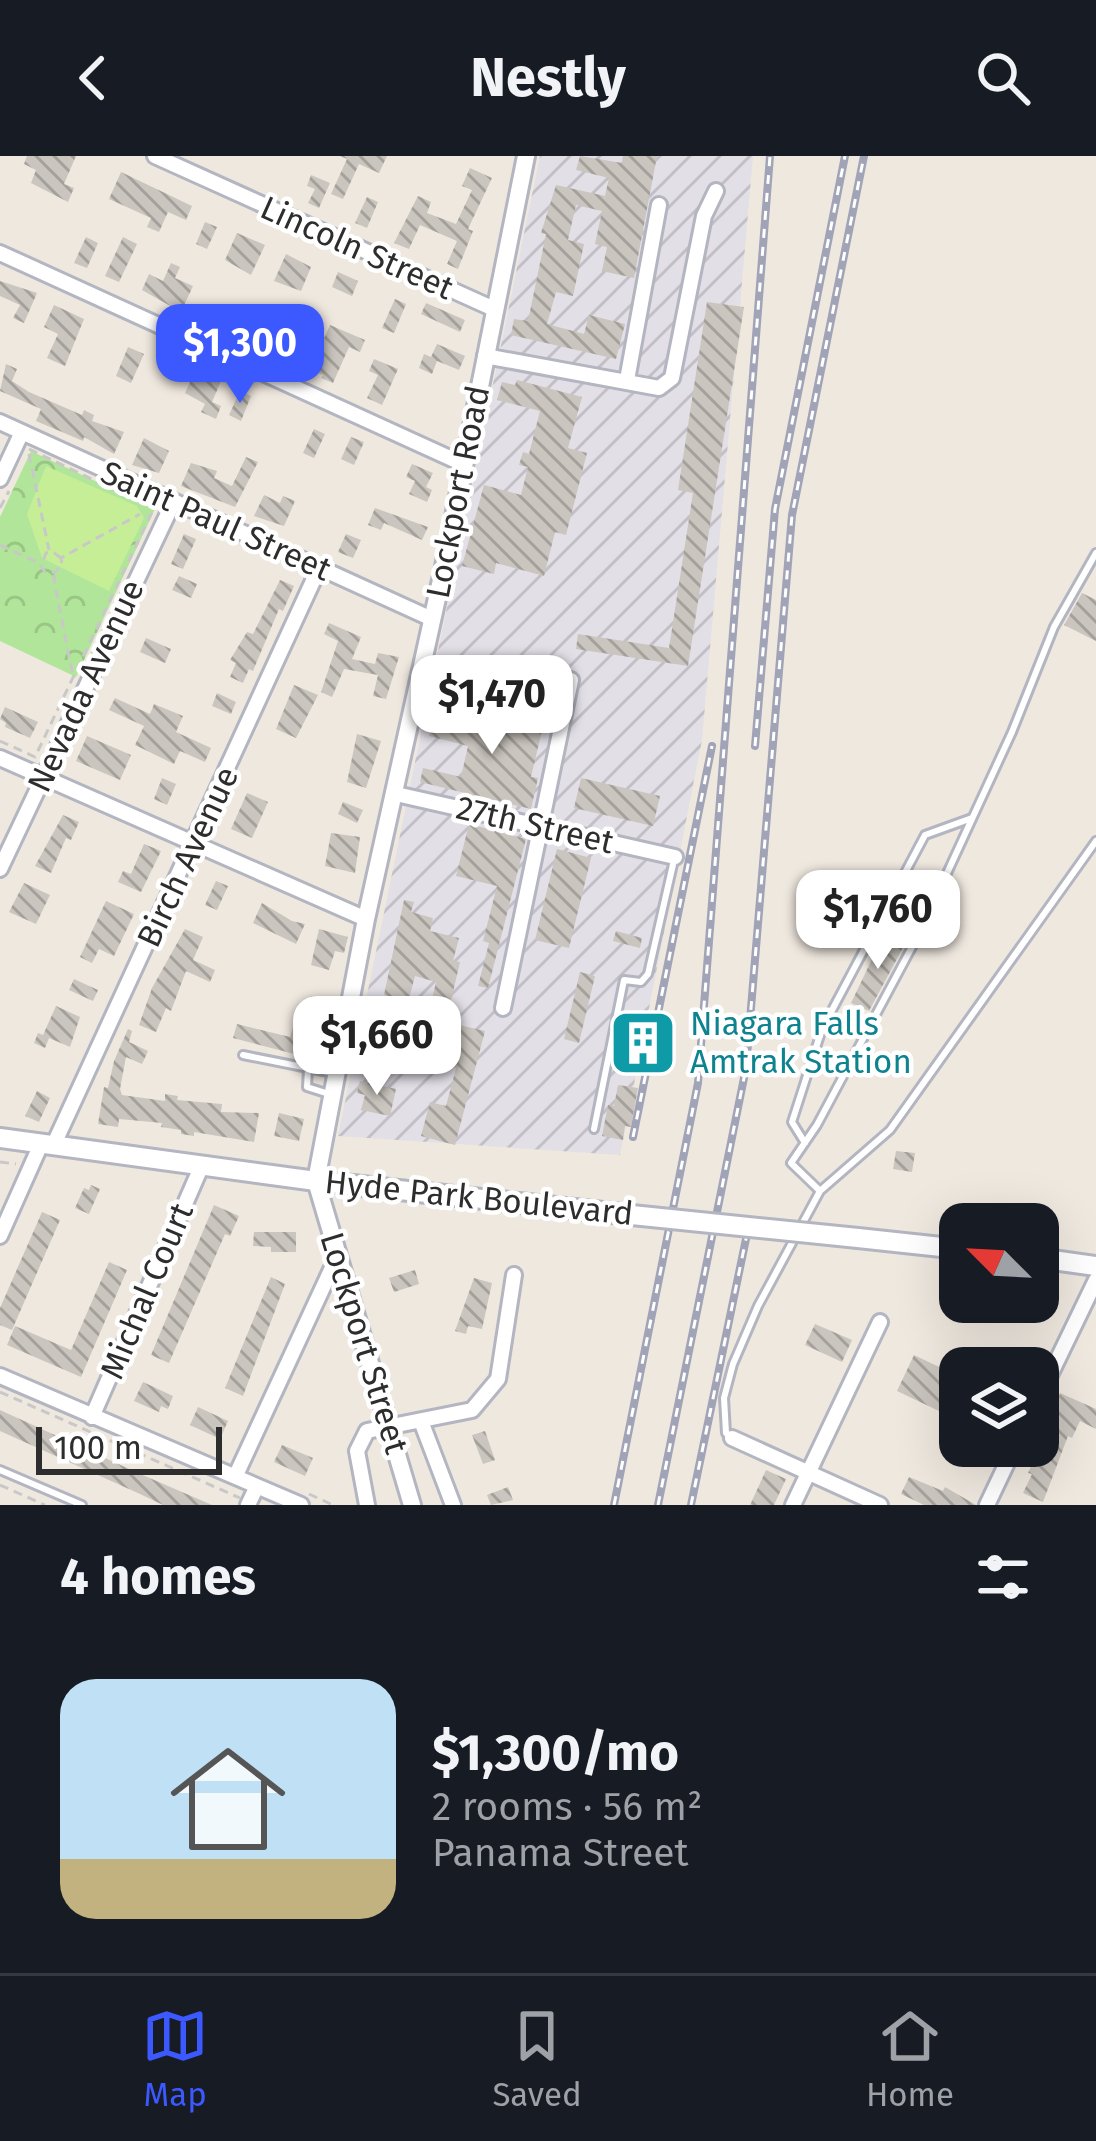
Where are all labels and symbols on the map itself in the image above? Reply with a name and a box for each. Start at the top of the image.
street label: Lincoln Street [254,188,460,308]
pin: $1,300 [142,304,338,406]
street label: Lockport Road [418,382,498,602]
street label: Saint Paul Street [95,452,337,590]
street label: Nevada Avenue [19,573,153,799]
pin: $1,470 [394,655,590,757]
street label: Birch Avenue [129,760,247,954]
street label: 27th Street [452,787,618,863]
pin: $1,760 [780,870,976,972]
pin: $1,660 [279,996,475,1098]
place label: Niagara Falls Amtrak Station [690,1004,912,1082]
building icon: Niagara Falls Amtrak Station [608,1008,678,1078]
street label: Hyde Park Boulevard [323,1162,635,1234]
street label: Michal Court [92,1197,202,1385]
north arrow [939,1203,1059,1323]
street label: Lockport Street [311,1227,417,1459]
scale bar [36,1421,222,1474]

